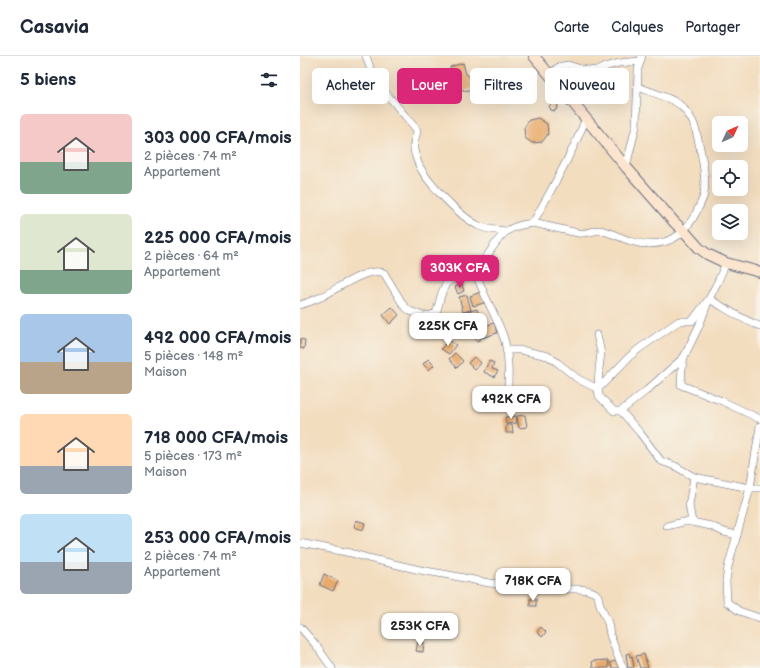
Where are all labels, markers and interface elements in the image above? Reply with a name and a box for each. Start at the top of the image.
text: Casavia [20,16,89,39]
text: Carte [554,19,589,36]
text: Calques [611,19,663,36]
text: Partager [685,19,740,36]
chip: Acheter [312,68,389,104]
chip: Louer [397,68,462,104]
chip: Filtres [470,68,537,104]
chip: Nouveau [545,68,629,104]
icon: filters [258,69,280,91]
text: 5 biens [20,70,76,90]
north arrow [712,116,748,152]
map controls [712,116,748,240]
text: 303 000 CFA/mois [144,128,292,148]
icon: home [52,130,100,178]
text: 2 pièces · 74 m² [144,148,237,164]
button: locate [712,160,748,196]
text: Appartement [144,164,220,180]
button: layers [712,204,748,240]
text: 225 000 CFA/mois [144,228,291,248]
icon: home [52,230,100,278]
text: 2 pièces · 64 m² [144,248,239,264]
pin: 303K CFA [419,255,501,289]
text: 303K CFA [430,260,490,276]
text: Appartement [144,264,220,280]
pin: 225K CFA [407,313,489,347]
text: 225K CFA [418,318,478,334]
text: 492 000 CFA/mois [144,328,291,348]
icon: home [52,330,100,378]
text: 5 pièces · 148 m² [144,348,243,364]
text: Maison [144,364,187,380]
pin: 492K CFA [470,386,552,420]
text: 492K CFA [481,391,541,407]
text: 718 000 CFA/mois [144,428,288,448]
icon: home [52,430,100,478]
text: 5 pièces · 173 m² [144,448,242,464]
text: Maison [144,464,187,480]
text: 253 000 CFA/mois [144,528,291,548]
icon: home [52,530,100,578]
text: 2 pièces · 74 m² [144,548,237,564]
text: Appartement [144,564,220,580]
pin: 718K CFA [492,568,574,602]
text: 718K CFA [504,573,562,589]
pin: 253K CFA [379,613,461,647]
text: 253K CFA [390,618,450,634]

